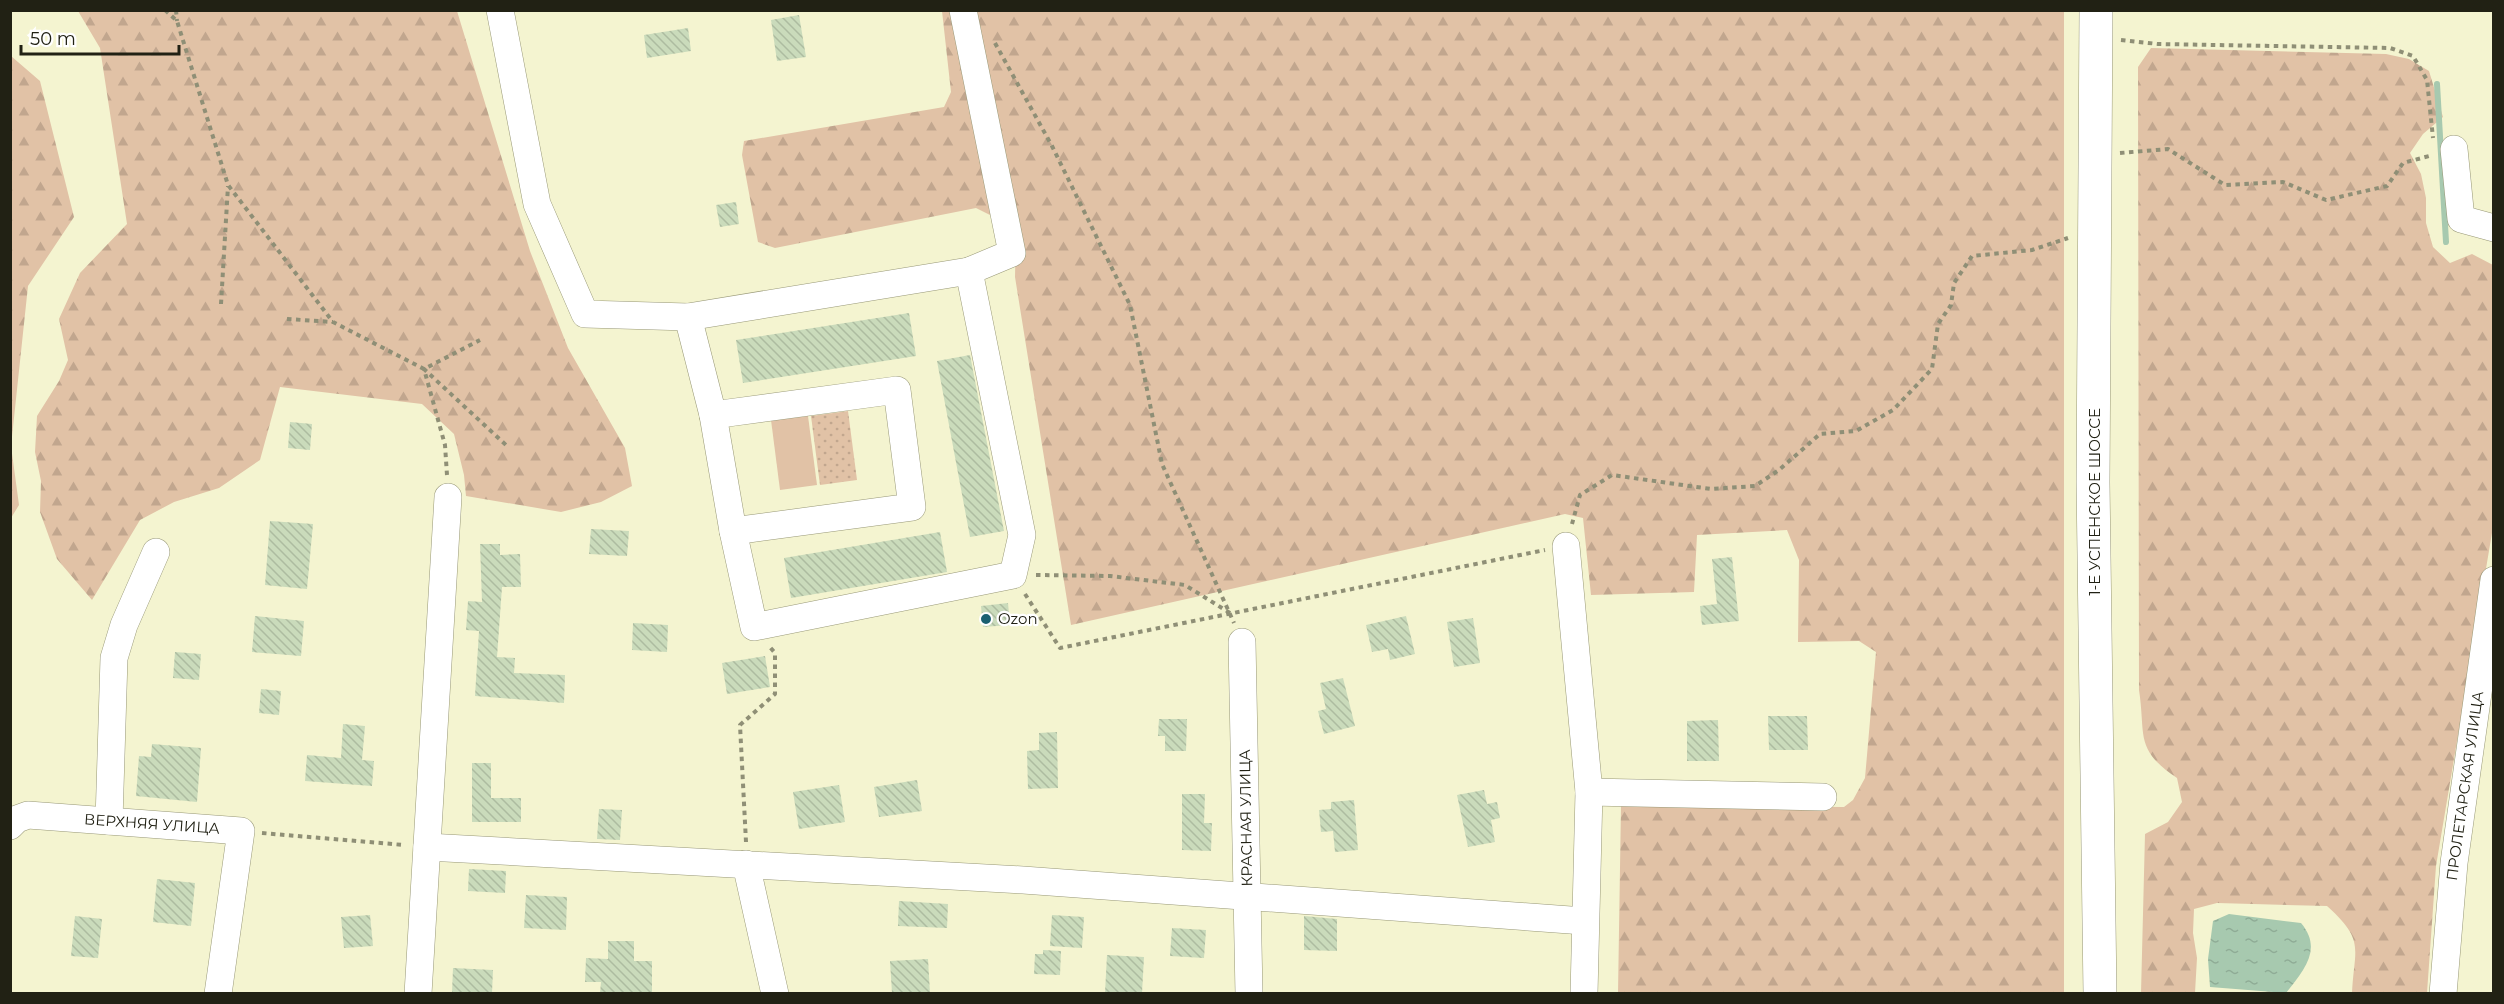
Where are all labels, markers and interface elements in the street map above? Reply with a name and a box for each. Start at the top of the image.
scale bar [21,18,178,56]
text: 50 m [30,28,76,50]
street label: 1-Е УСПЕНСКОЕ ШОССЕ [2085,408,2104,596]
place label: Ozon [998,609,1038,628]
marker: Ozon [979,612,993,626]
street label: ПРОЛЕТАРСКАЯ УЛИЦА [2442,690,2487,882]
street label: КРАСНАЯ УЛИЦА [1235,749,1256,887]
street label: ВЕРХНЯЯ УЛИЦА [84,809,220,838]

